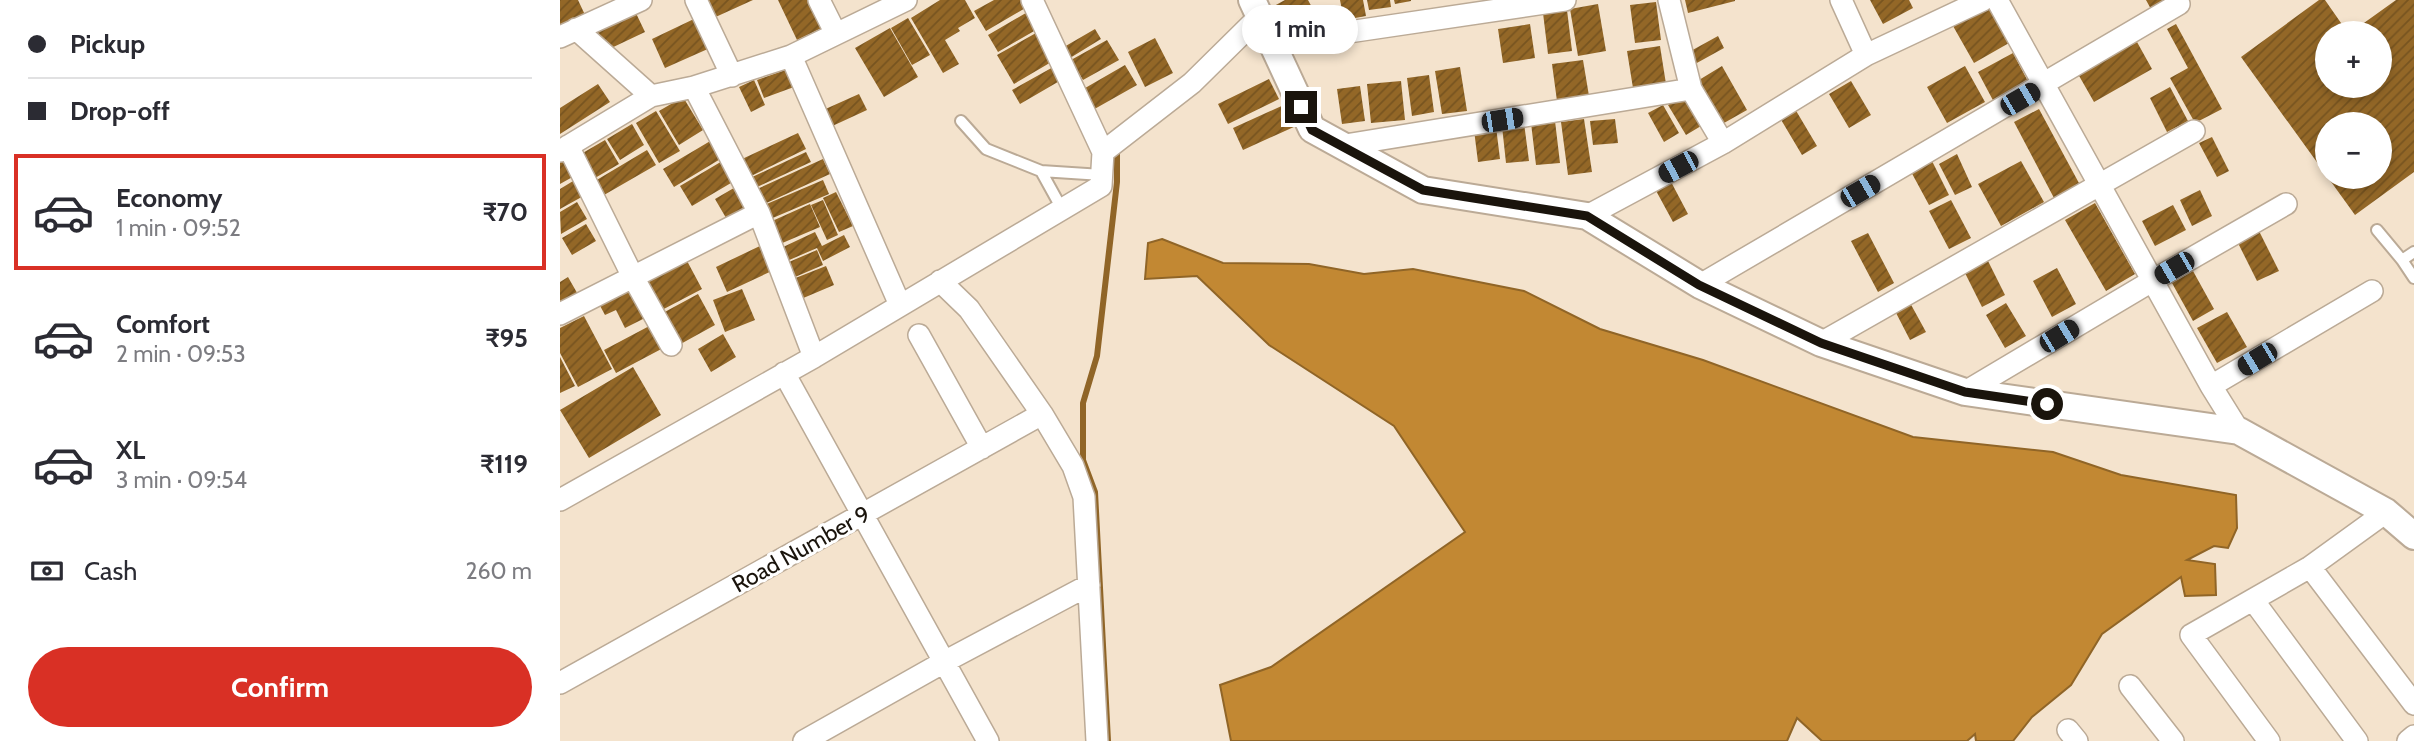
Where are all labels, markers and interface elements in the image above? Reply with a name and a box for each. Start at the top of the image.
callout: 1 min [1243,6,1359,55]
text: 1 min [1274,15,1326,43]
map controls [2315,21,2392,189]
button: + [2315,21,2392,98]
text: Pickup [70,28,145,60]
car [1997,79,2044,119]
route end [1285,91,1317,123]
text: Drop-off [70,95,170,127]
car [1480,106,1525,134]
button: − [2315,112,2392,189]
car [1655,148,1702,186]
car [1837,171,1884,211]
icon: car [32,181,95,244]
text: Economy [116,182,222,214]
text: ₹70 [482,196,528,228]
text: 1 min · 09:52 [116,214,241,242]
car [2151,248,2198,288]
icon: car [32,307,95,370]
text: Comfort [116,308,210,340]
car [2036,316,2083,356]
text: ₹95 [485,322,528,354]
car [2234,339,2281,379]
text: 2 min · 09:53 [116,340,246,368]
route start [2031,388,2063,420]
icon: car [32,433,95,496]
text: XL [116,434,145,466]
text: ₹119 [480,448,528,480]
text: 3 min · 09:54 [116,466,247,494]
street label: Road Number 9 [727,500,875,598]
icon: cash [28,552,66,590]
text: Cash [84,555,137,587]
text: 260 m [465,557,532,585]
button: Confirm [28,647,532,727]

